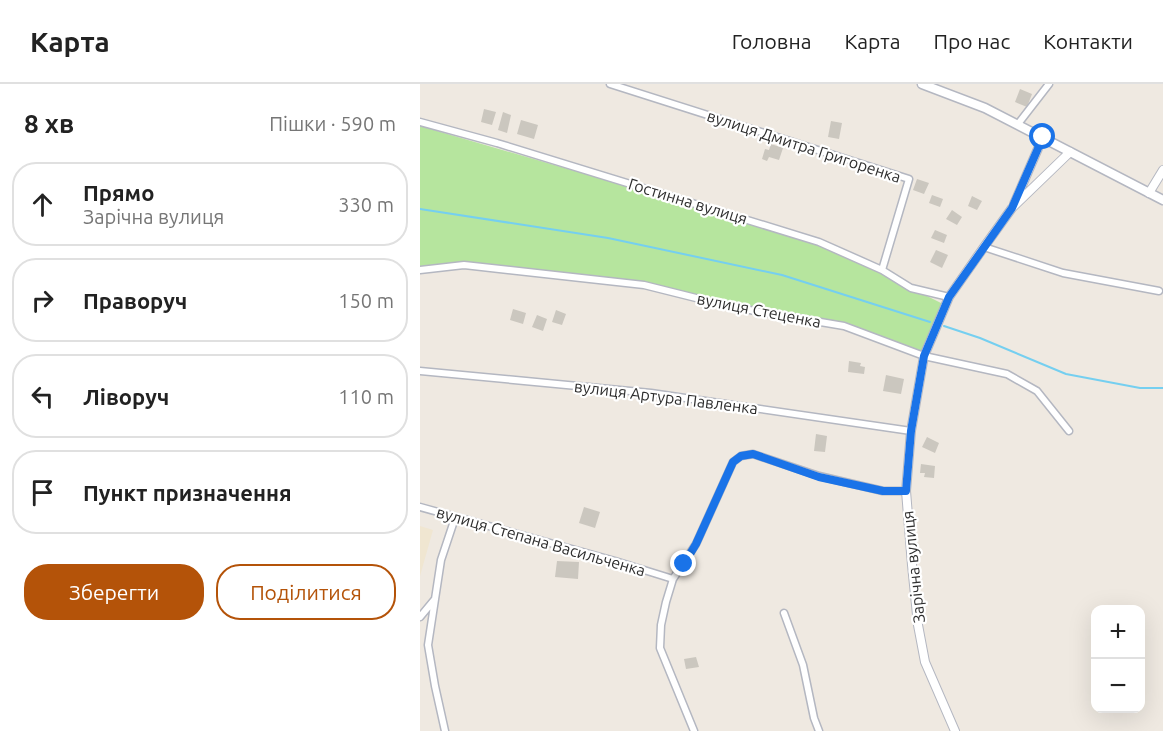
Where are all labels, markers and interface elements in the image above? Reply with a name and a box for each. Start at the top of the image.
text: Карта [30,26,110,57]
text: Головна [732,29,812,53]
text: Карта [845,29,900,53]
text: Про нас [933,29,1010,53]
text: Контакти [1043,29,1133,53]
street label: вулиця Дмитра Григоренка [705,106,903,186]
text: 8 хв [24,109,74,138]
text: Пішки · 590 m [269,112,396,135]
route start [1029,123,1055,149]
street label: Гостинна вулиця [626,174,750,228]
text: Прямо [83,180,154,205]
icon: ahead [26,188,59,221]
text: 330 m [338,193,394,216]
text: Зарічна вулиця [83,205,224,228]
icon: right [26,284,59,317]
text: Праворуч [83,288,187,313]
text: 150 m [338,289,394,312]
street label: вулиця Стеценка [695,289,823,331]
street label: вулиця Артура Павленка [573,377,759,417]
icon: left [26,380,59,413]
text: Ліворуч [83,384,169,409]
text: 110 m [338,385,394,408]
icon: arrive [26,476,59,509]
text: Пункт призначення [83,480,292,505]
street label: вулиця Степана Васильченка [434,502,648,580]
street label: Зарічна вулиця [898,510,928,624]
route end [670,550,696,576]
button: Зберегти [24,564,204,620]
button: Поділитися [216,564,396,620]
map controls [1091,605,1145,713]
button: + [1091,605,1145,659]
button: − [1091,659,1145,713]

